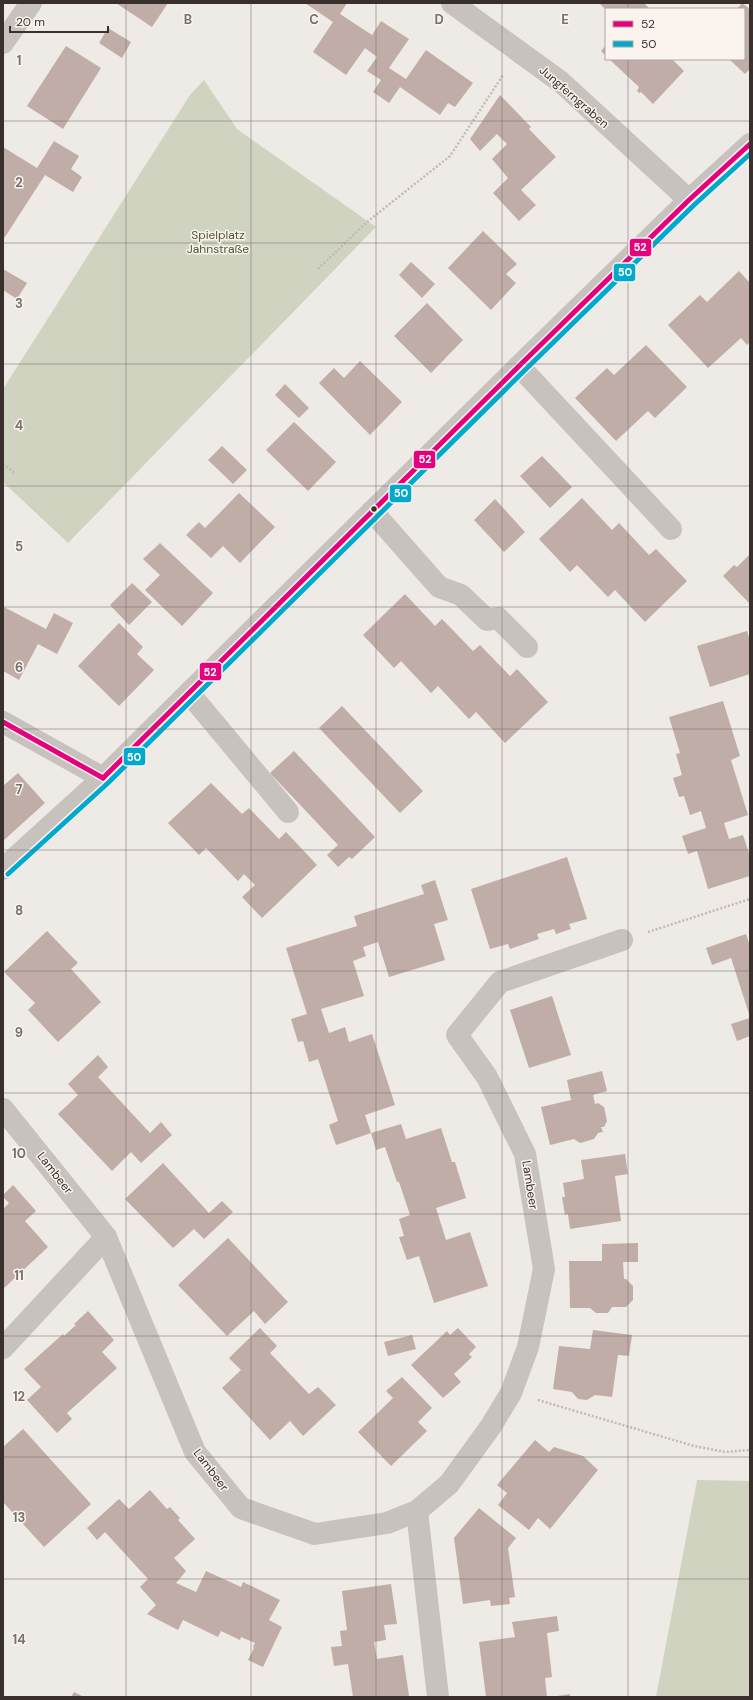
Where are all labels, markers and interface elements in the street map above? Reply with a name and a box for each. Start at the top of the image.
scale bar [10,8,108,34]
legend [605,8,745,60]
text: B [184,11,192,28]
text: C [309,11,319,28]
text: D [434,11,444,28]
text: E [561,11,569,28]
text: 20 m [16,14,45,30]
text: 52 [641,16,655,32]
text: 50 [641,36,657,52]
text: 1 [17,52,21,69]
street label: Jungferngraben [536,62,612,132]
text: 2 [15,174,23,191]
park label: Spielplatz Jahnstraße [187,227,249,257]
line badge: 52 [629,238,652,257]
text: 52 [633,240,647,254]
line badge: 50 [613,263,636,282]
text: 50 [618,265,633,279]
text: 3 [15,295,23,312]
text: 4 [15,417,23,434]
line badge: 52 [413,450,436,469]
text: 52 [418,452,432,466]
line badge: 50 [389,484,412,503]
text: 50 [394,486,409,500]
unlabelled marker [369,504,379,514]
text: 5 [15,538,23,555]
text: 6 [15,659,23,676]
line badge: 52 [199,662,222,681]
text: 52 [203,665,217,679]
line badge: 50 [123,747,146,766]
text: 50 [127,750,142,764]
text: 7 [16,781,23,798]
text: 8 [15,902,23,919]
text: 9 [15,1024,23,1041]
text: 10 [12,1145,26,1162]
street label: Lambeer [34,1149,77,1198]
street label: Lambeer [518,1159,542,1211]
text: 11 [14,1267,24,1284]
text: 12 [13,1388,25,1405]
street label: Lambeer [190,1446,233,1495]
text: 13 [13,1509,25,1526]
text: 14 [12,1631,26,1648]

